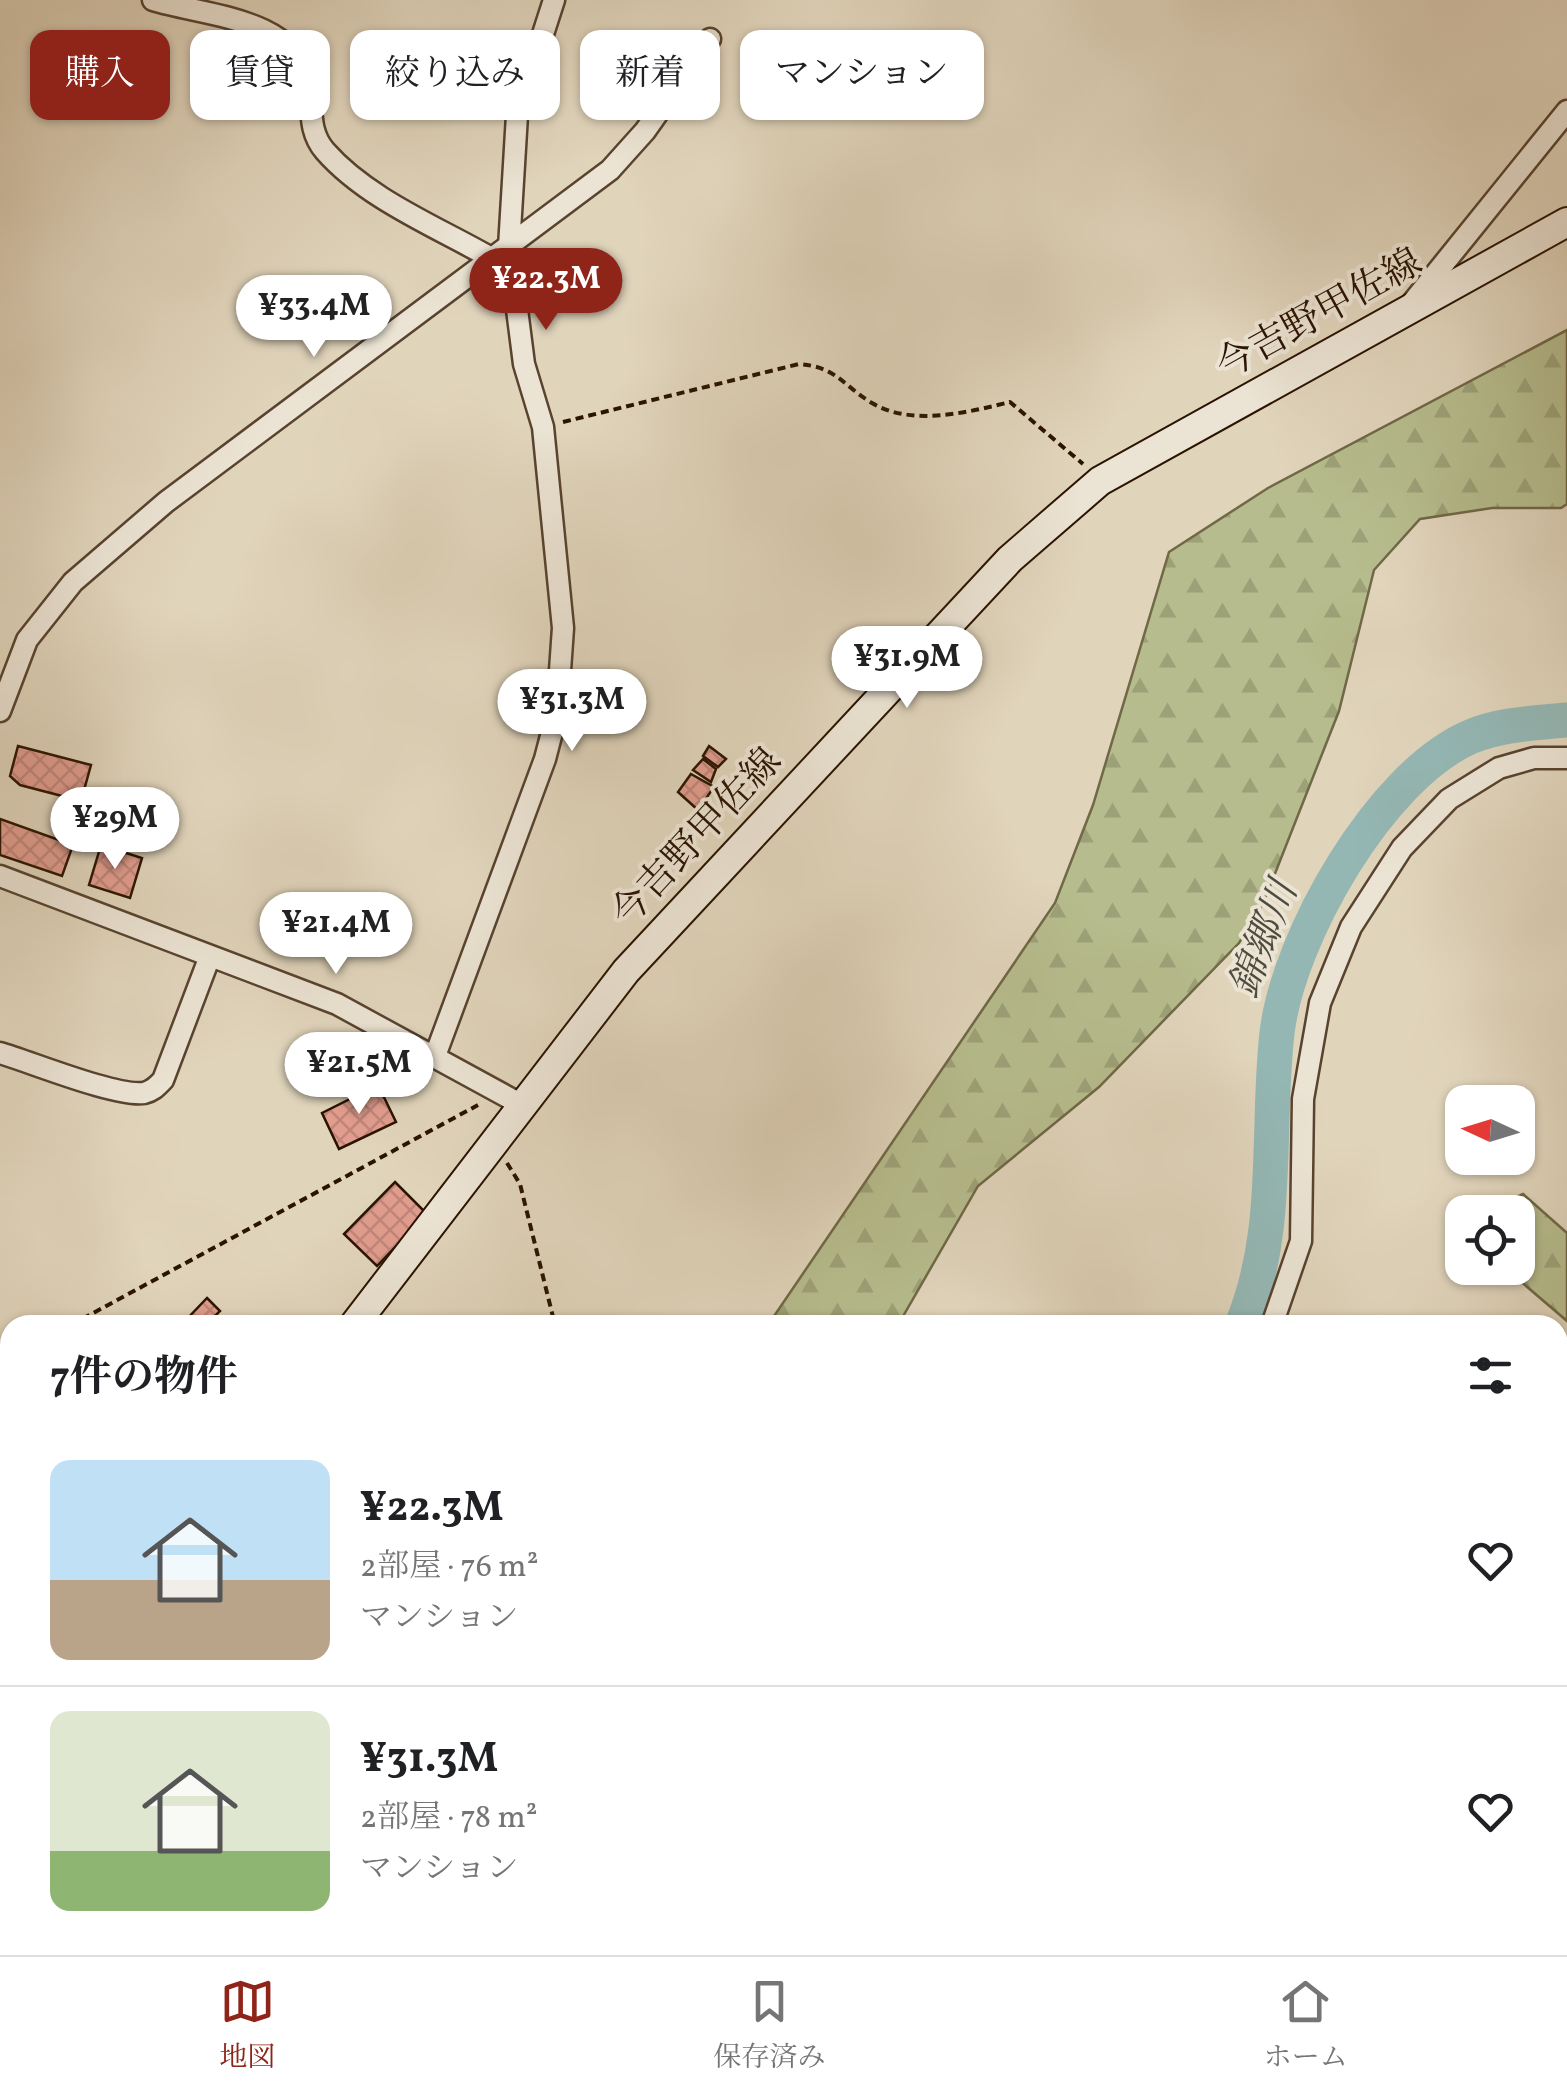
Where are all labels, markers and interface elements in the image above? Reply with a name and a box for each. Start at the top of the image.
chip: 購入 [30,30,170,120]
chip: 賃貸 [190,30,330,120]
chip: 絞り込み [350,30,560,120]
chip: 新着 [580,30,720,120]
chip: マンション [740,30,984,120]
street label: 今吉野甲佐線 [1207,238,1433,394]
pin: ¥22.3M [465,248,627,333]
text: ¥22.3M [491,258,601,302]
pin: ¥33.4M [233,275,395,360]
text: ¥33.4M [258,285,370,329]
pin: ¥31.9M [826,626,988,711]
text: ¥31.9M [853,636,961,680]
pin: ¥31.3M [491,669,653,754]
text: ¥31.3M [519,679,625,723]
street label: 今吉野甲佐線 [601,738,795,940]
pin: ¥29M [56,787,174,872]
text: ¥29M [72,797,158,841]
water label: 錦郷川 [1218,870,1315,1006]
pin: ¥21.4M [255,892,417,977]
text: ¥21.4M [281,902,391,946]
pin: ¥21.5M [278,1032,440,1117]
text: ¥21.5M [307,1042,411,1086]
north arrow [1445,1085,1535,1175]
map controls [1445,1085,1535,1285]
button: locate [1445,1195,1535,1285]
icon: filters [1463,1348,1518,1403]
text: 7件の物件 [50,1350,238,1409]
text: ¥22.3M [360,1480,503,1539]
icon: home [130,1500,250,1620]
icon: heart [1463,1533,1518,1588]
text: 2部屋 · 76 m² [360,1546,539,1590]
text: マンション [360,1597,519,1641]
text: ¥31.3M [360,1731,498,1790]
icon: home [130,1751,250,1871]
icon: heart [1463,1784,1518,1839]
text: 2部屋 · 78 m² [360,1797,538,1841]
text: マンション [360,1848,519,1892]
tab: 地図 [219,1974,275,2078]
tab: 保存済み [713,1974,826,2078]
tab: ホーム [1264,1974,1348,2078]

